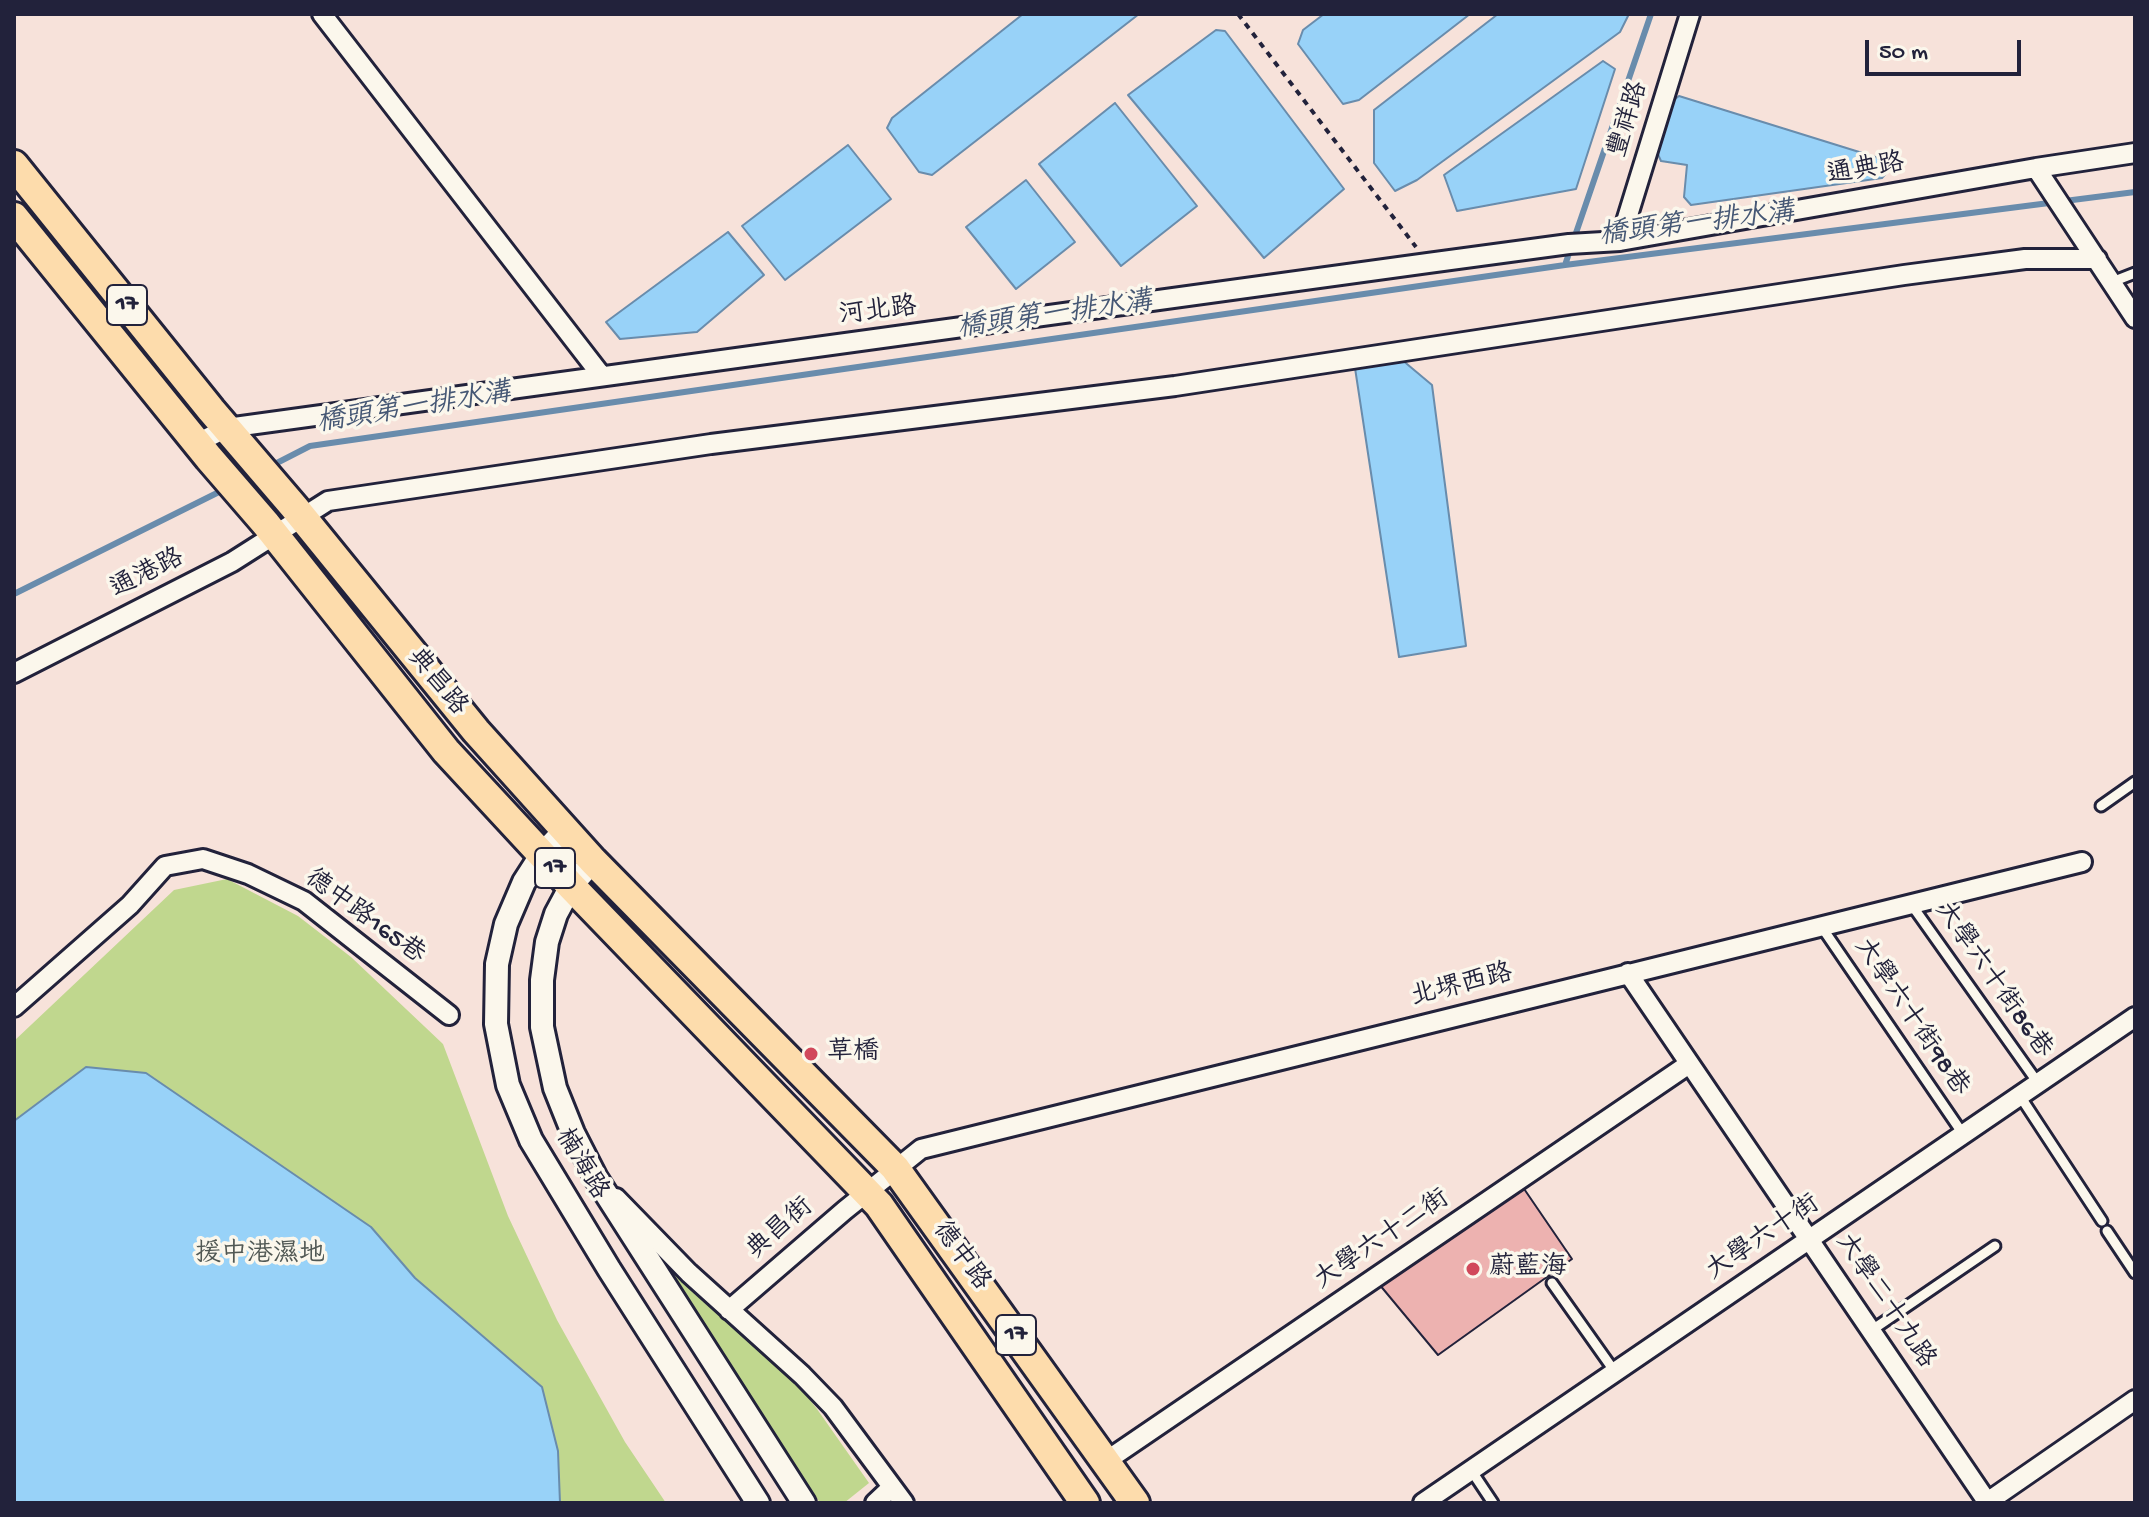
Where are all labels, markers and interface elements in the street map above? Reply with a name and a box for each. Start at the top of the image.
scale bar [1869,24,2025,74]
text: 50 m [1879,39,1928,68]
street label: 豐祥路 [1604,78,1656,162]
street label: 通典路 [1825,149,1907,193]
water label: 橋頭第一排水溝 [1598,197,1796,255]
road number: 17 [107,285,147,325]
water label: 橋頭第一排水溝 [956,287,1154,347]
street label: 河北路 [837,293,919,333]
water label: 橋頭第一排水溝 [315,378,513,442]
street label: 通港路 [106,543,190,607]
street label: 典昌路 [399,643,473,723]
road number: 17 [535,848,575,888]
street label: 德中路165巷 [298,864,430,972]
street label: 大學六十街86巷 [1927,897,2057,1065]
street label: 大學六十街98巷 [1846,933,1974,1103]
street label: 北堺西路 [1408,959,1516,1015]
place label: 草橋 [827,1038,879,1070]
marker: 草橋 [802,1045,820,1063]
street label: 楠海路 [547,1124,613,1206]
street label: 大學六十二街 [1310,1184,1456,1298]
street label: 大學六十街 [1701,1190,1827,1288]
street label: 典昌街 [741,1193,821,1267]
street label: 德中路 [924,1216,996,1298]
street label: 大學二十九路 [1827,1229,1941,1375]
park label: 援中港濕地 [195,1240,325,1272]
place label: 蔚藍海 [1489,1253,1567,1285]
marker: 蔚藍海 [1464,1260,1482,1278]
road number: 17 [996,1315,1036,1355]

